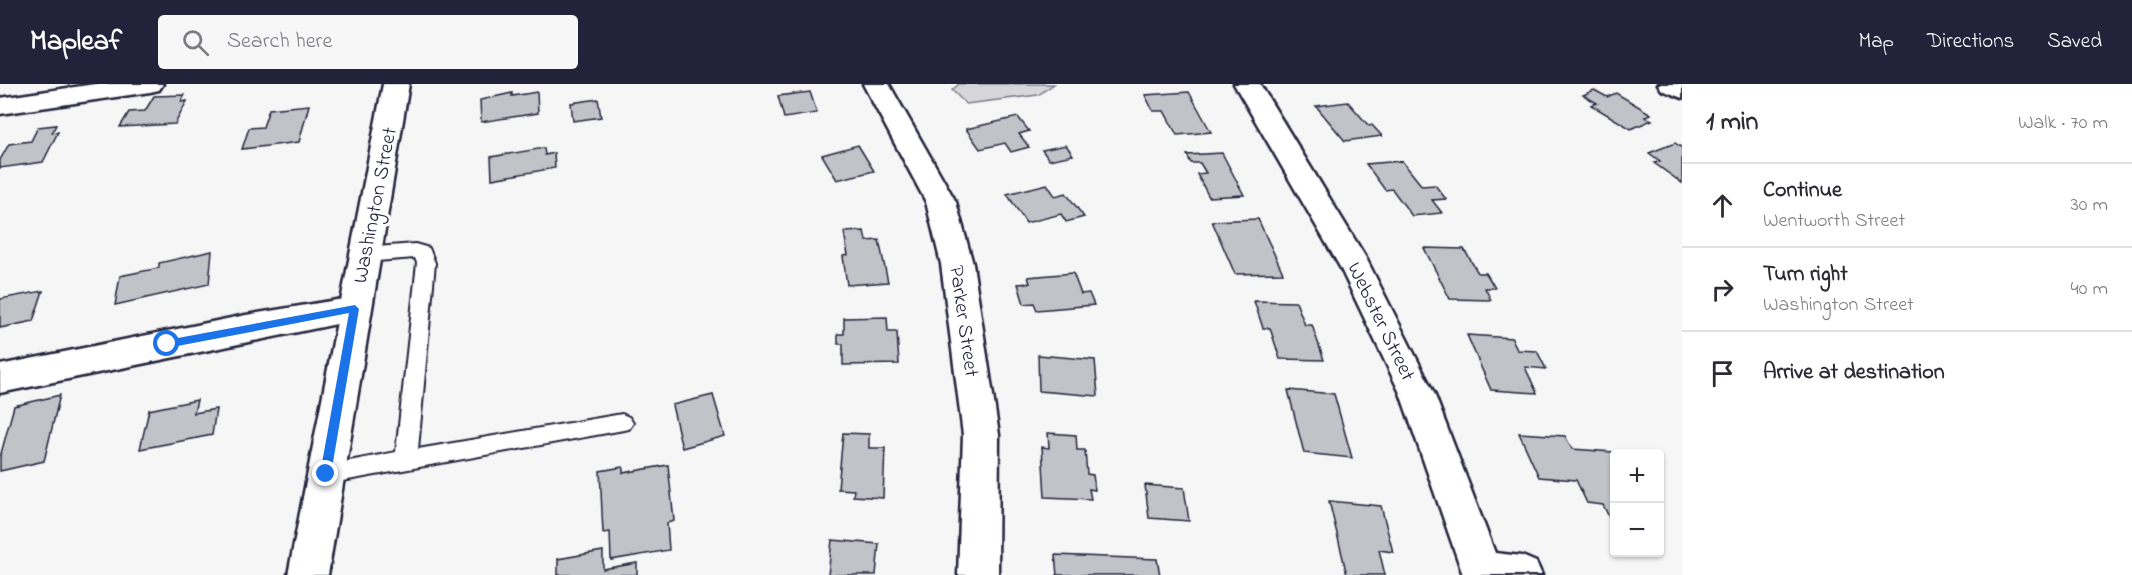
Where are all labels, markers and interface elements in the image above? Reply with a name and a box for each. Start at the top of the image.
search box [158,15,578,69]
text: Mapleaf [30,22,122,63]
icon: search [179,26,212,59]
text: Search here [227,26,332,58]
text: Map [1858,27,1894,57]
text: Directions [1927,27,2014,57]
text: Saved [2047,27,2102,57]
text: 1 min [1706,104,1758,142]
text: Walk · 70 m [2018,109,2108,138]
street label: Washington Street [346,125,408,286]
text: Continue [1763,175,1842,207]
icon: ahead [1706,189,1739,222]
text: 30 m [2071,191,2108,220]
text: Wentworth Street [1763,207,1905,236]
street label: Webster Street [1339,258,1422,386]
text: Turn right [1763,259,1848,291]
street label: Parker Street [940,264,986,379]
icon: right [1706,273,1739,306]
text: 40 m [2071,275,2108,304]
text: Washington Street [1763,291,1914,320]
route start [153,330,179,356]
icon: arrive [1706,357,1739,390]
text: Arrive at destination [1763,357,1945,389]
map controls [1610,449,1664,557]
button: + [1610,449,1664,503]
route end [312,460,338,486]
button: − [1610,503,1664,557]

